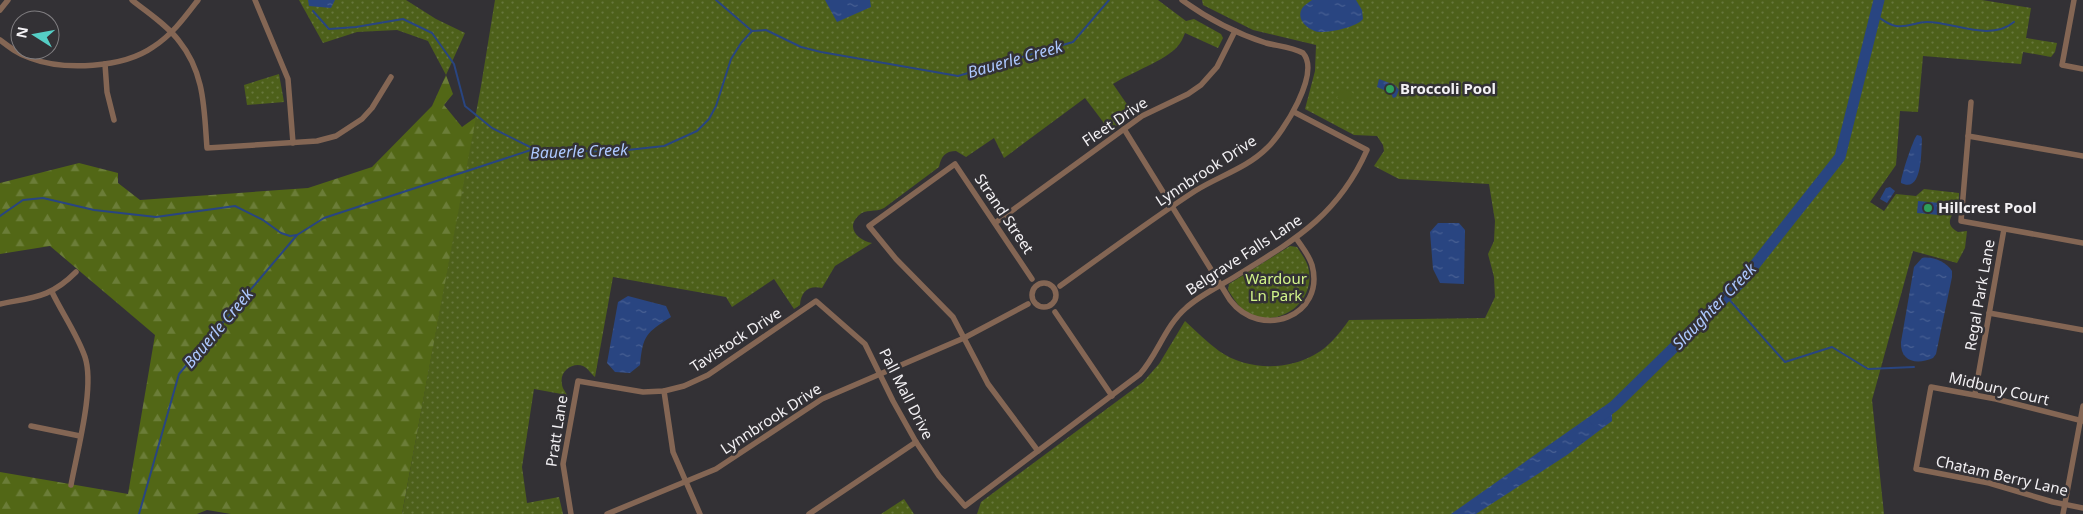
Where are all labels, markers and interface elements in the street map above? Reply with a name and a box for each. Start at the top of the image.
north arrow [10,10,60,60]
text: N [11,25,32,40]
water label: Bauerle Creek [965,35,1066,83]
place label: Broccoli Pool [1400,78,1496,98]
marker: Broccoli Pool [1384,83,1396,95]
street label: Fleet Drive [1078,92,1151,150]
street label: Lynnbrook Drive [1151,130,1260,210]
water label: Bauerle Creek [530,138,629,164]
street label: Strand Street [971,170,1039,258]
place label: Hillcrest Pool [1938,197,2036,217]
marker: Hillcrest Pool [1922,202,1934,214]
street label: Belgrave Falls Lane [1182,209,1305,299]
street label: Regal Park Lane [1959,238,1999,352]
water label: Slaughter Creek [1667,257,1762,354]
park label: Wardour Ln Park [1245,268,1307,305]
water label: Bauerle Creek [178,283,259,373]
street label: Tavistock Drive [686,302,785,376]
street label: Pall Mall Drive [875,345,938,443]
street label: Midbury Court [1947,367,2052,409]
street label: Lynnbrook Drive [716,378,825,458]
street label: Pratt Lane [540,394,572,468]
street label: Chatam Berry Lane [1934,450,2070,500]

